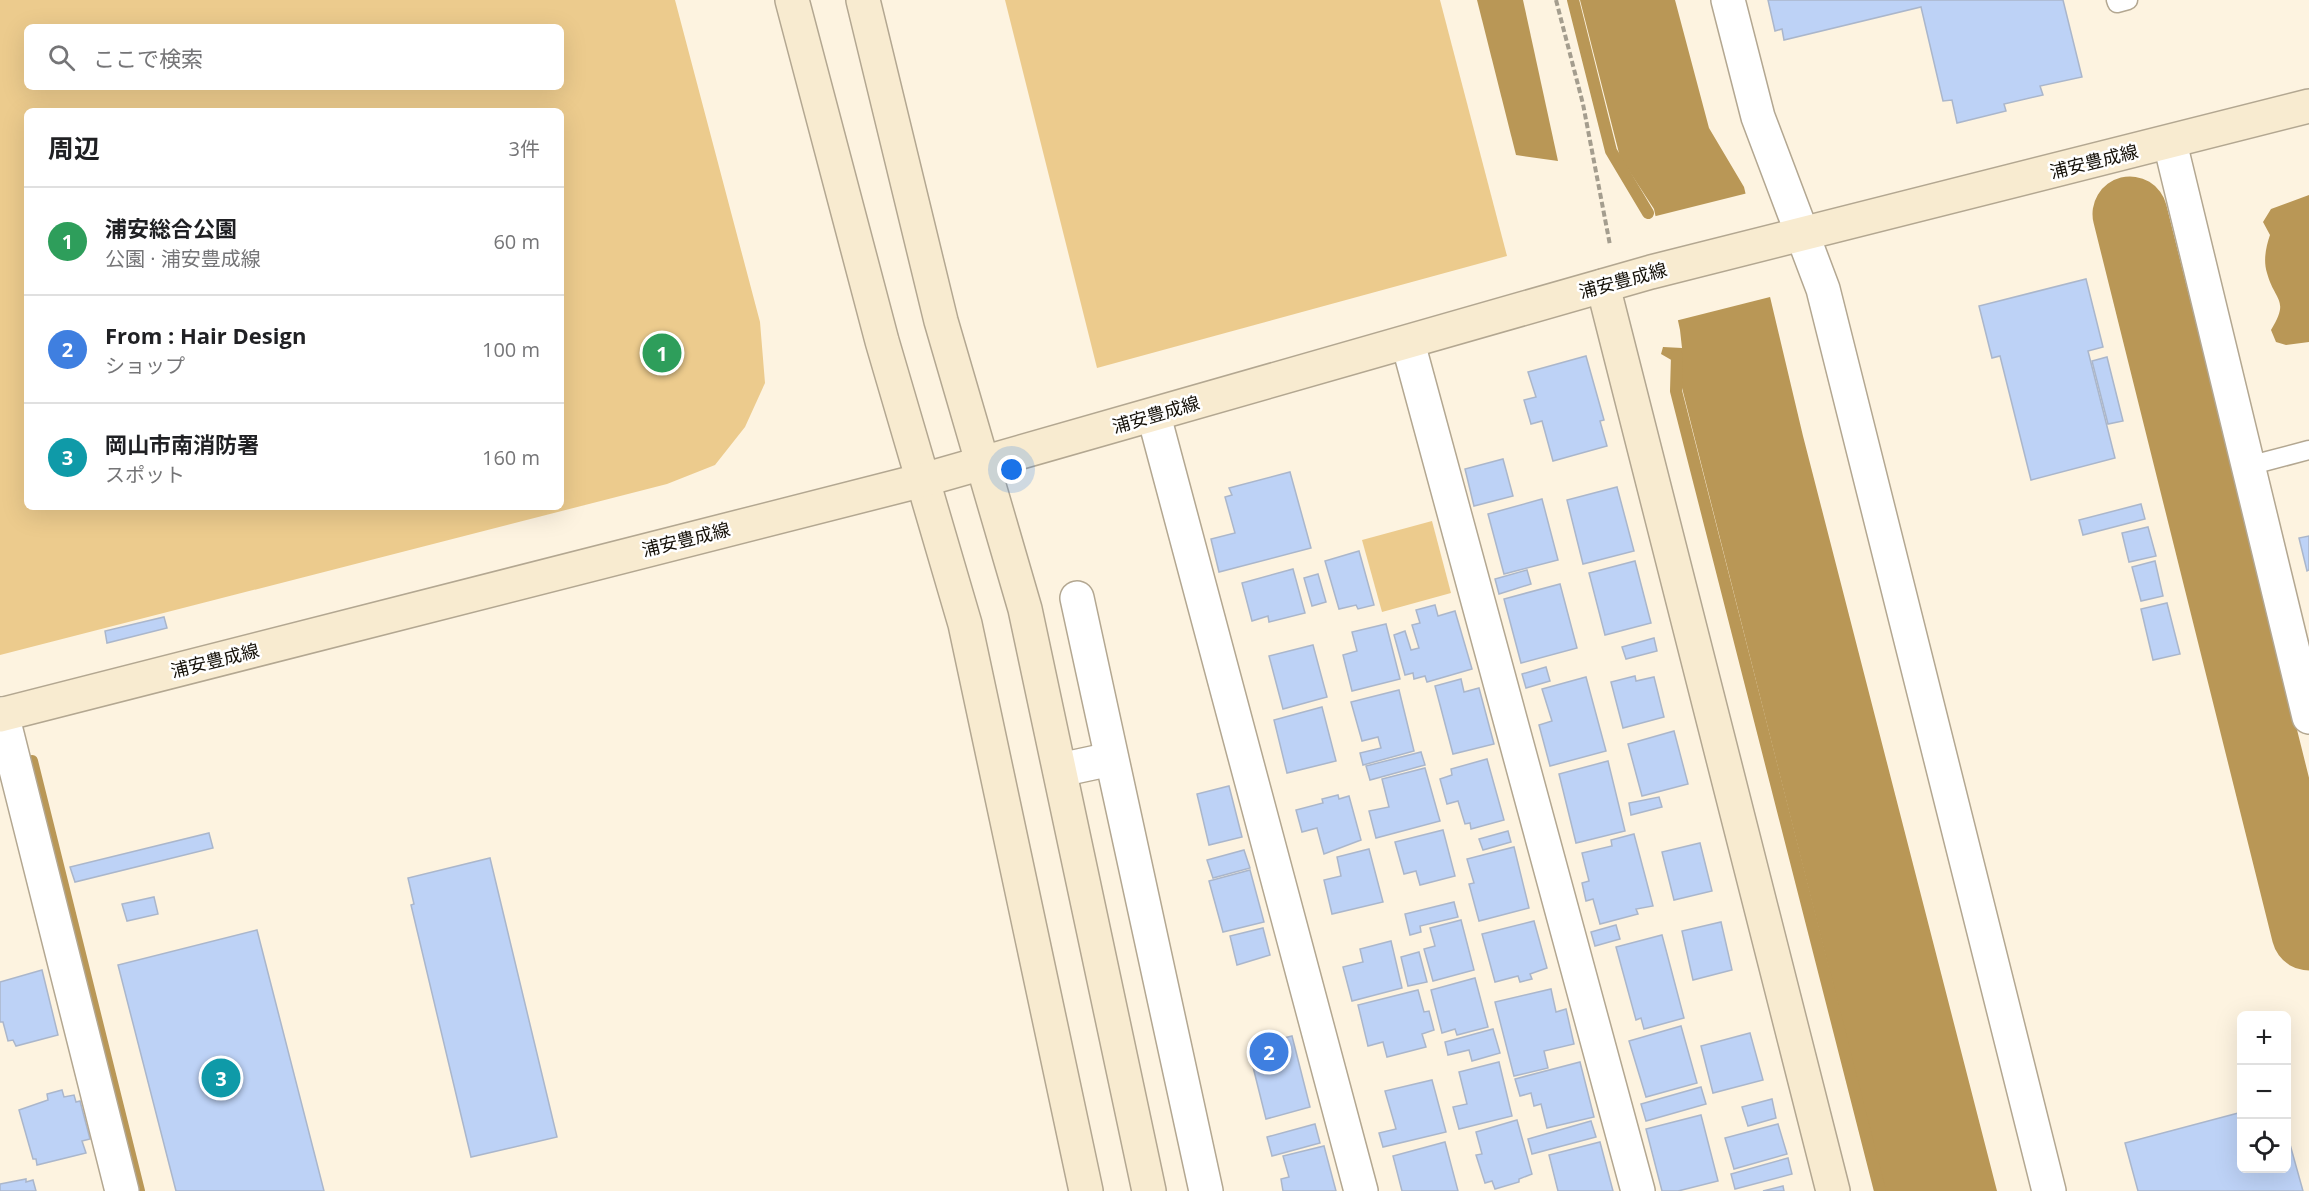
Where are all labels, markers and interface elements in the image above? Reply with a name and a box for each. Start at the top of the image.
search box [24,24,564,90]
icon: search [45,41,78,74]
text: ここで検索 [93,43,203,73]
text: 周辺 [48,130,100,166]
text: 3件 [509,135,540,162]
street label: 浦安豊成線 [2047,138,2140,184]
text: 浦安総合公園 [105,213,237,243]
text: 1 [62,228,73,255]
text: 60 m [493,228,540,255]
text: 公園 · 浦安豊成線 [105,245,261,272]
street label: 浦安豊成線 [1576,257,1669,303]
text: From : Hair Design [105,320,306,350]
pin: 1 [642,330,682,376]
text: 2 [62,336,73,363]
text: 100 m [482,336,540,363]
text: ショップ [105,352,185,379]
street label: 浦安豊成線 [1109,390,1202,438]
text: 岡山市南消防署 [105,429,259,459]
text: 3 [62,444,73,471]
text: 160 m [482,444,540,471]
your location [997,455,1026,484]
text: スポット [105,461,185,488]
street label: 浦安豊成線 [639,516,732,562]
street label: 浦安豊成線 [168,637,261,683]
map controls [2237,1011,2291,1173]
button: + [2237,1011,2291,1065]
pin: 2 [1250,1030,1288,1074]
pin: 3 [202,1056,240,1100]
button: − [2237,1065,2291,1119]
button: locate [2237,1119,2291,1173]

